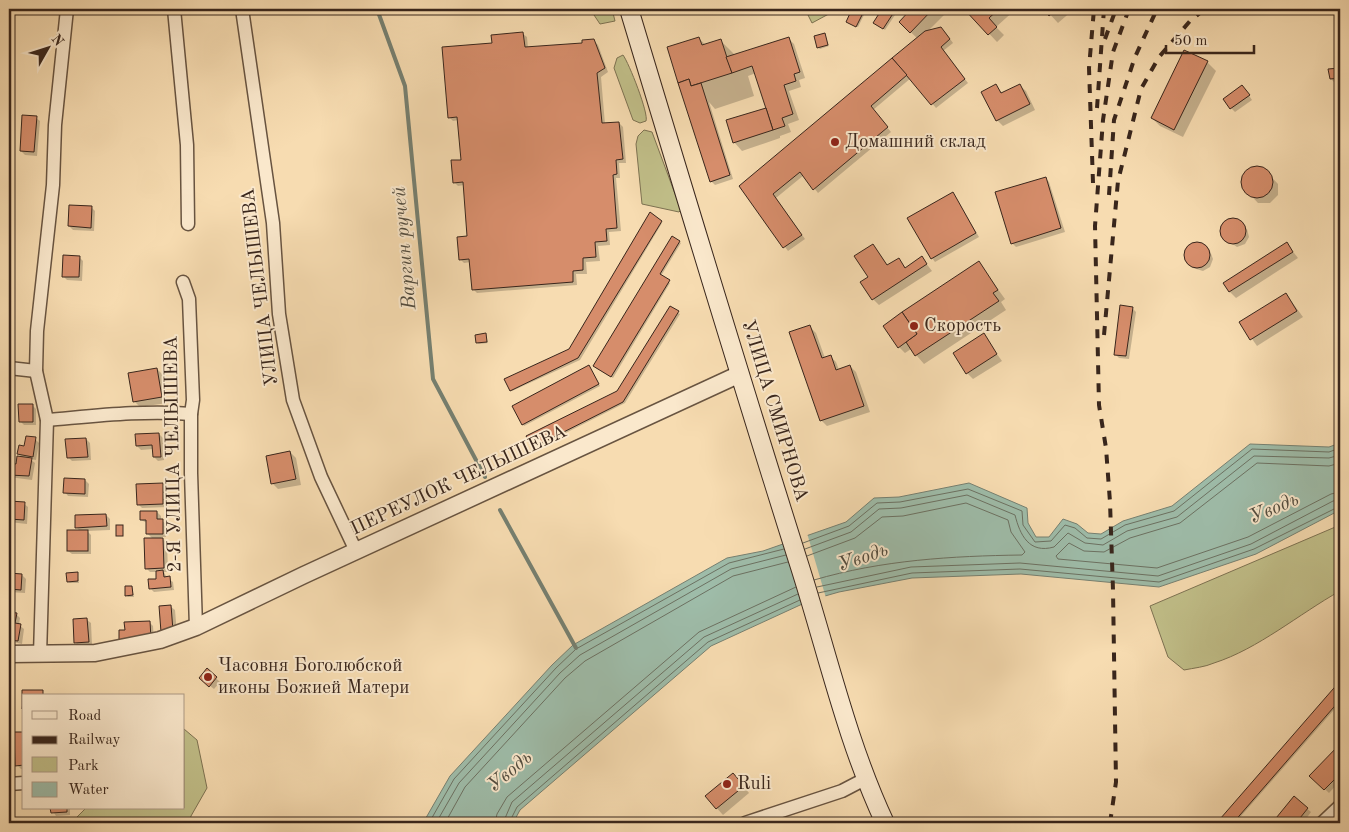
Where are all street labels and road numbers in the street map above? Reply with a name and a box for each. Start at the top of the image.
street label: УЛИЦА ЧЕЛЫШЕВА [239,187,283,387]
street label: УЛИЦА СМИРНОВА [737,318,811,505]
street label: 2-Я УЛИЦА ЧЕЛЫШЕВА [162,335,186,572]
street label: ПЕРЕУЛОК ЧЕЛЫШЕВА [348,422,570,539]

